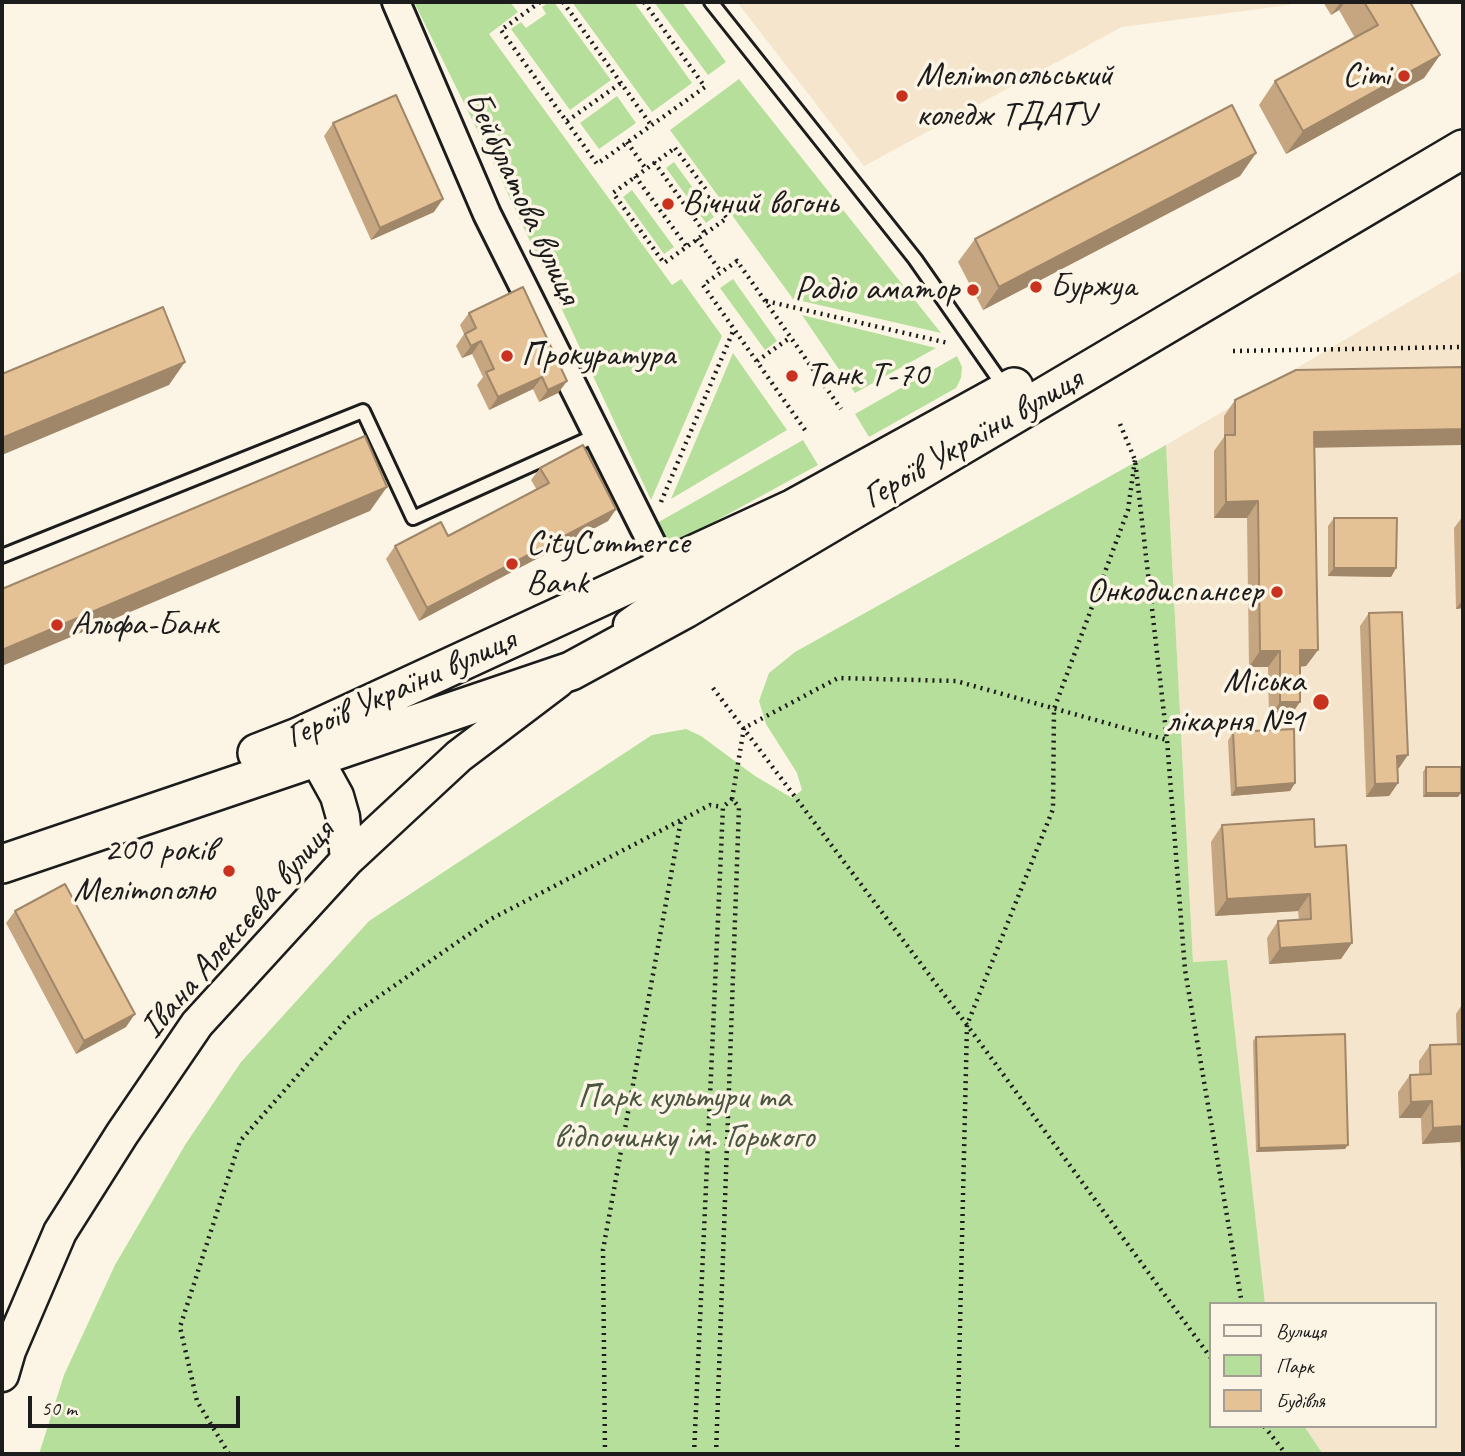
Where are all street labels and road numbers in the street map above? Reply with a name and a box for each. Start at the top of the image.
street label: Бейбулатова вулиця [454,85,590,311]
street label: Героїв України вулиця [855,359,1091,519]
street label: Героїв України вулиця [280,620,522,758]
street label: Івана Алексєєва вулиця [132,812,344,1048]

